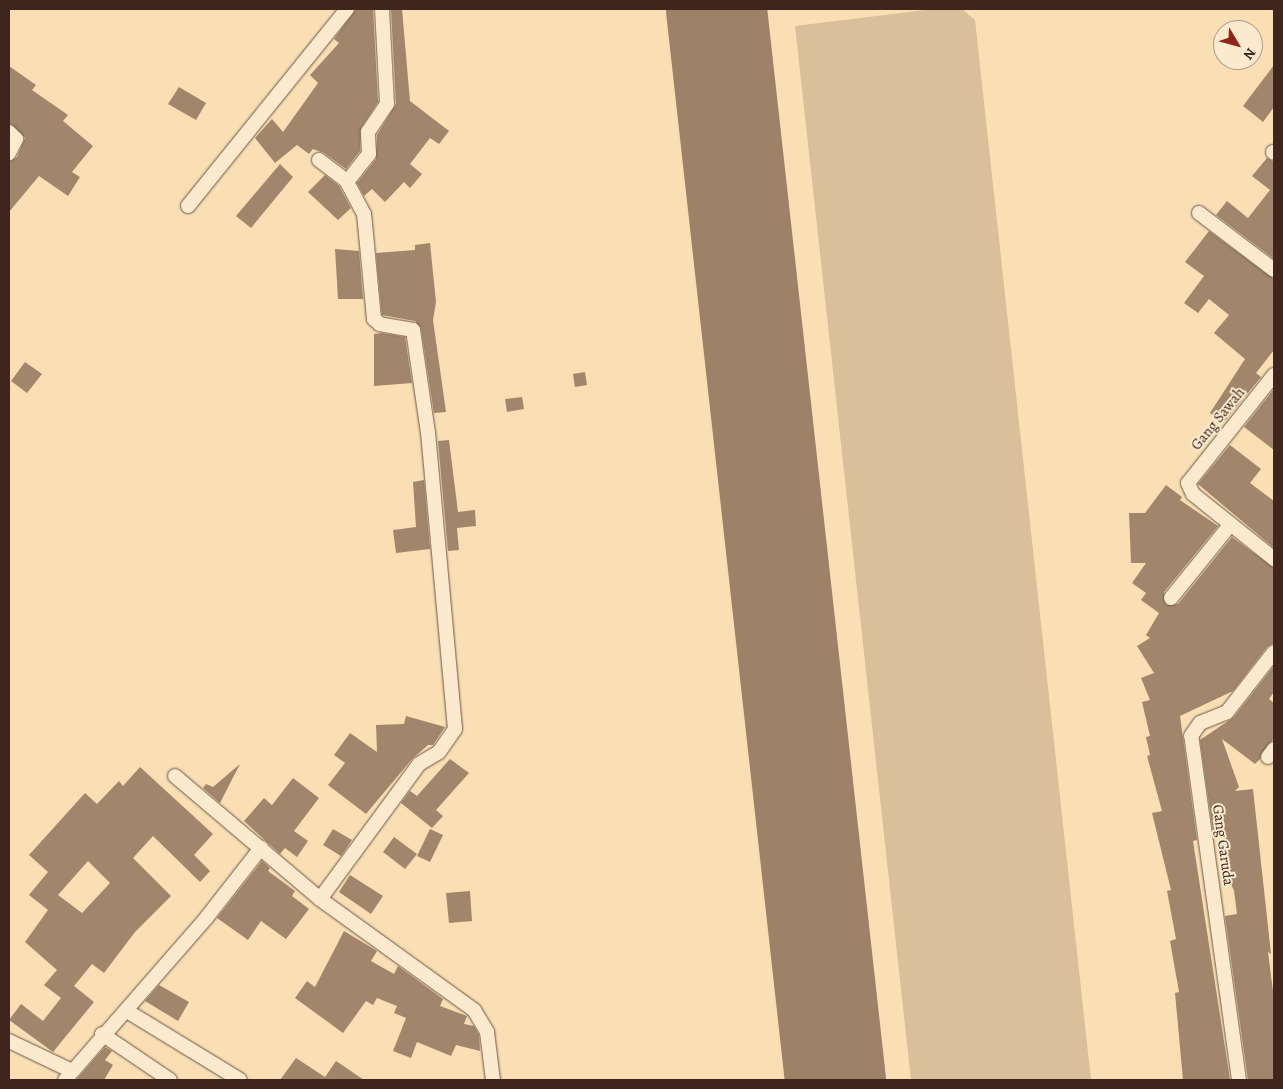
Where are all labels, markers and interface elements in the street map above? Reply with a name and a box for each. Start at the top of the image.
north arrow [1213,20,1263,70]
text: N [1239,44,1260,64]
street label: Gang Sawah [1187,384,1249,454]
street label: Gang Garuda [1208,803,1238,887]

